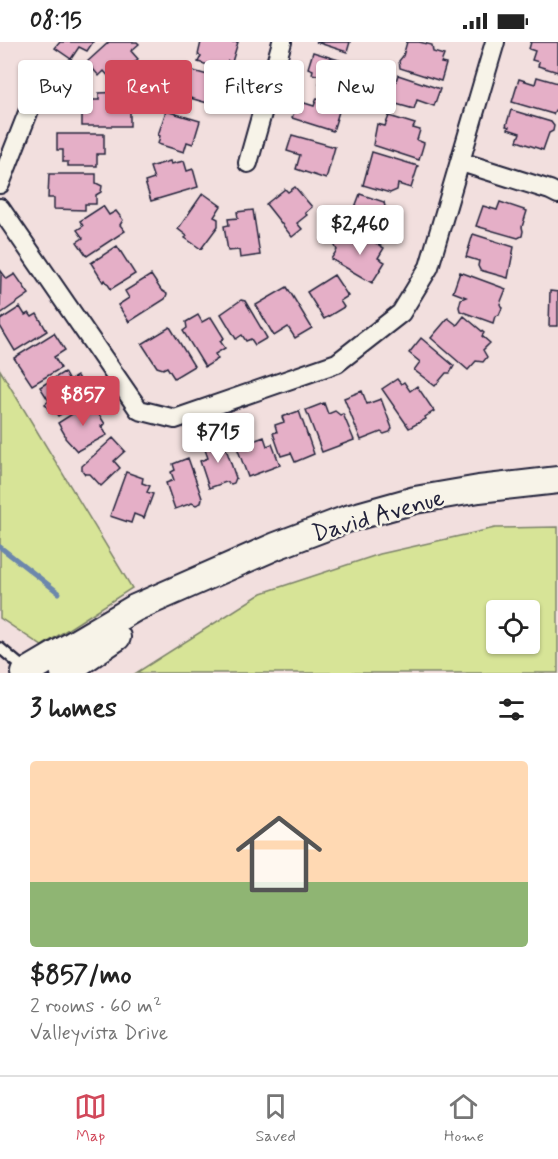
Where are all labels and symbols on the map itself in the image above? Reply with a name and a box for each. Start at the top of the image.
pin: $2,460 [311,205,409,256]
pin: $857 [47,376,119,427]
pin: $715 [182,413,254,464]
street label: David Avenue [309,483,448,550]

